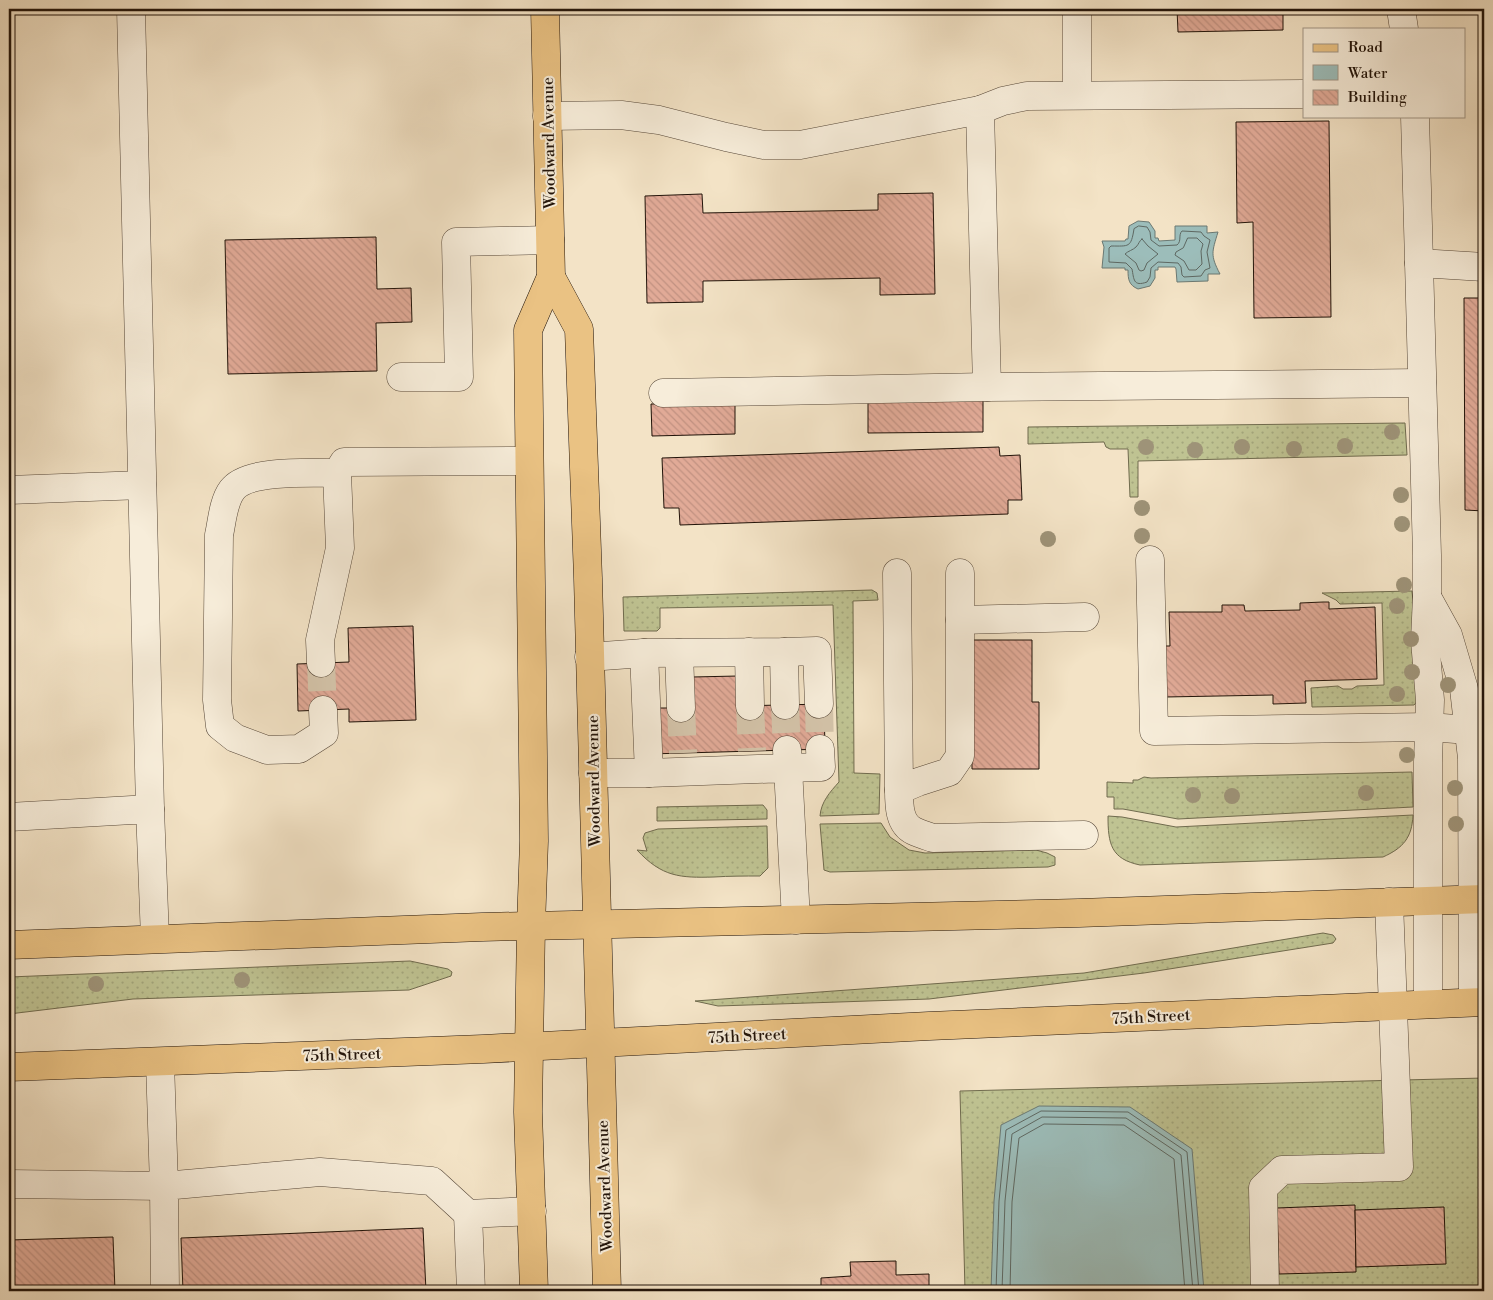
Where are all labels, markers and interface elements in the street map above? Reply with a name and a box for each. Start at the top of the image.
legend [1303,28,1466,118]
text: Road [1348,38,1383,57]
text: Water [1347,64,1388,83]
street label: Woodward Avenue [538,77,560,210]
text: Building [1347,88,1407,107]
street label: Woodward Avenue [583,715,605,848]
street label: 75th Street [1111,1005,1191,1029]
street label: 75th Street [707,1024,787,1048]
street label: 75th Street [302,1044,382,1066]
street label: Woodward Avenue [593,1120,617,1253]

